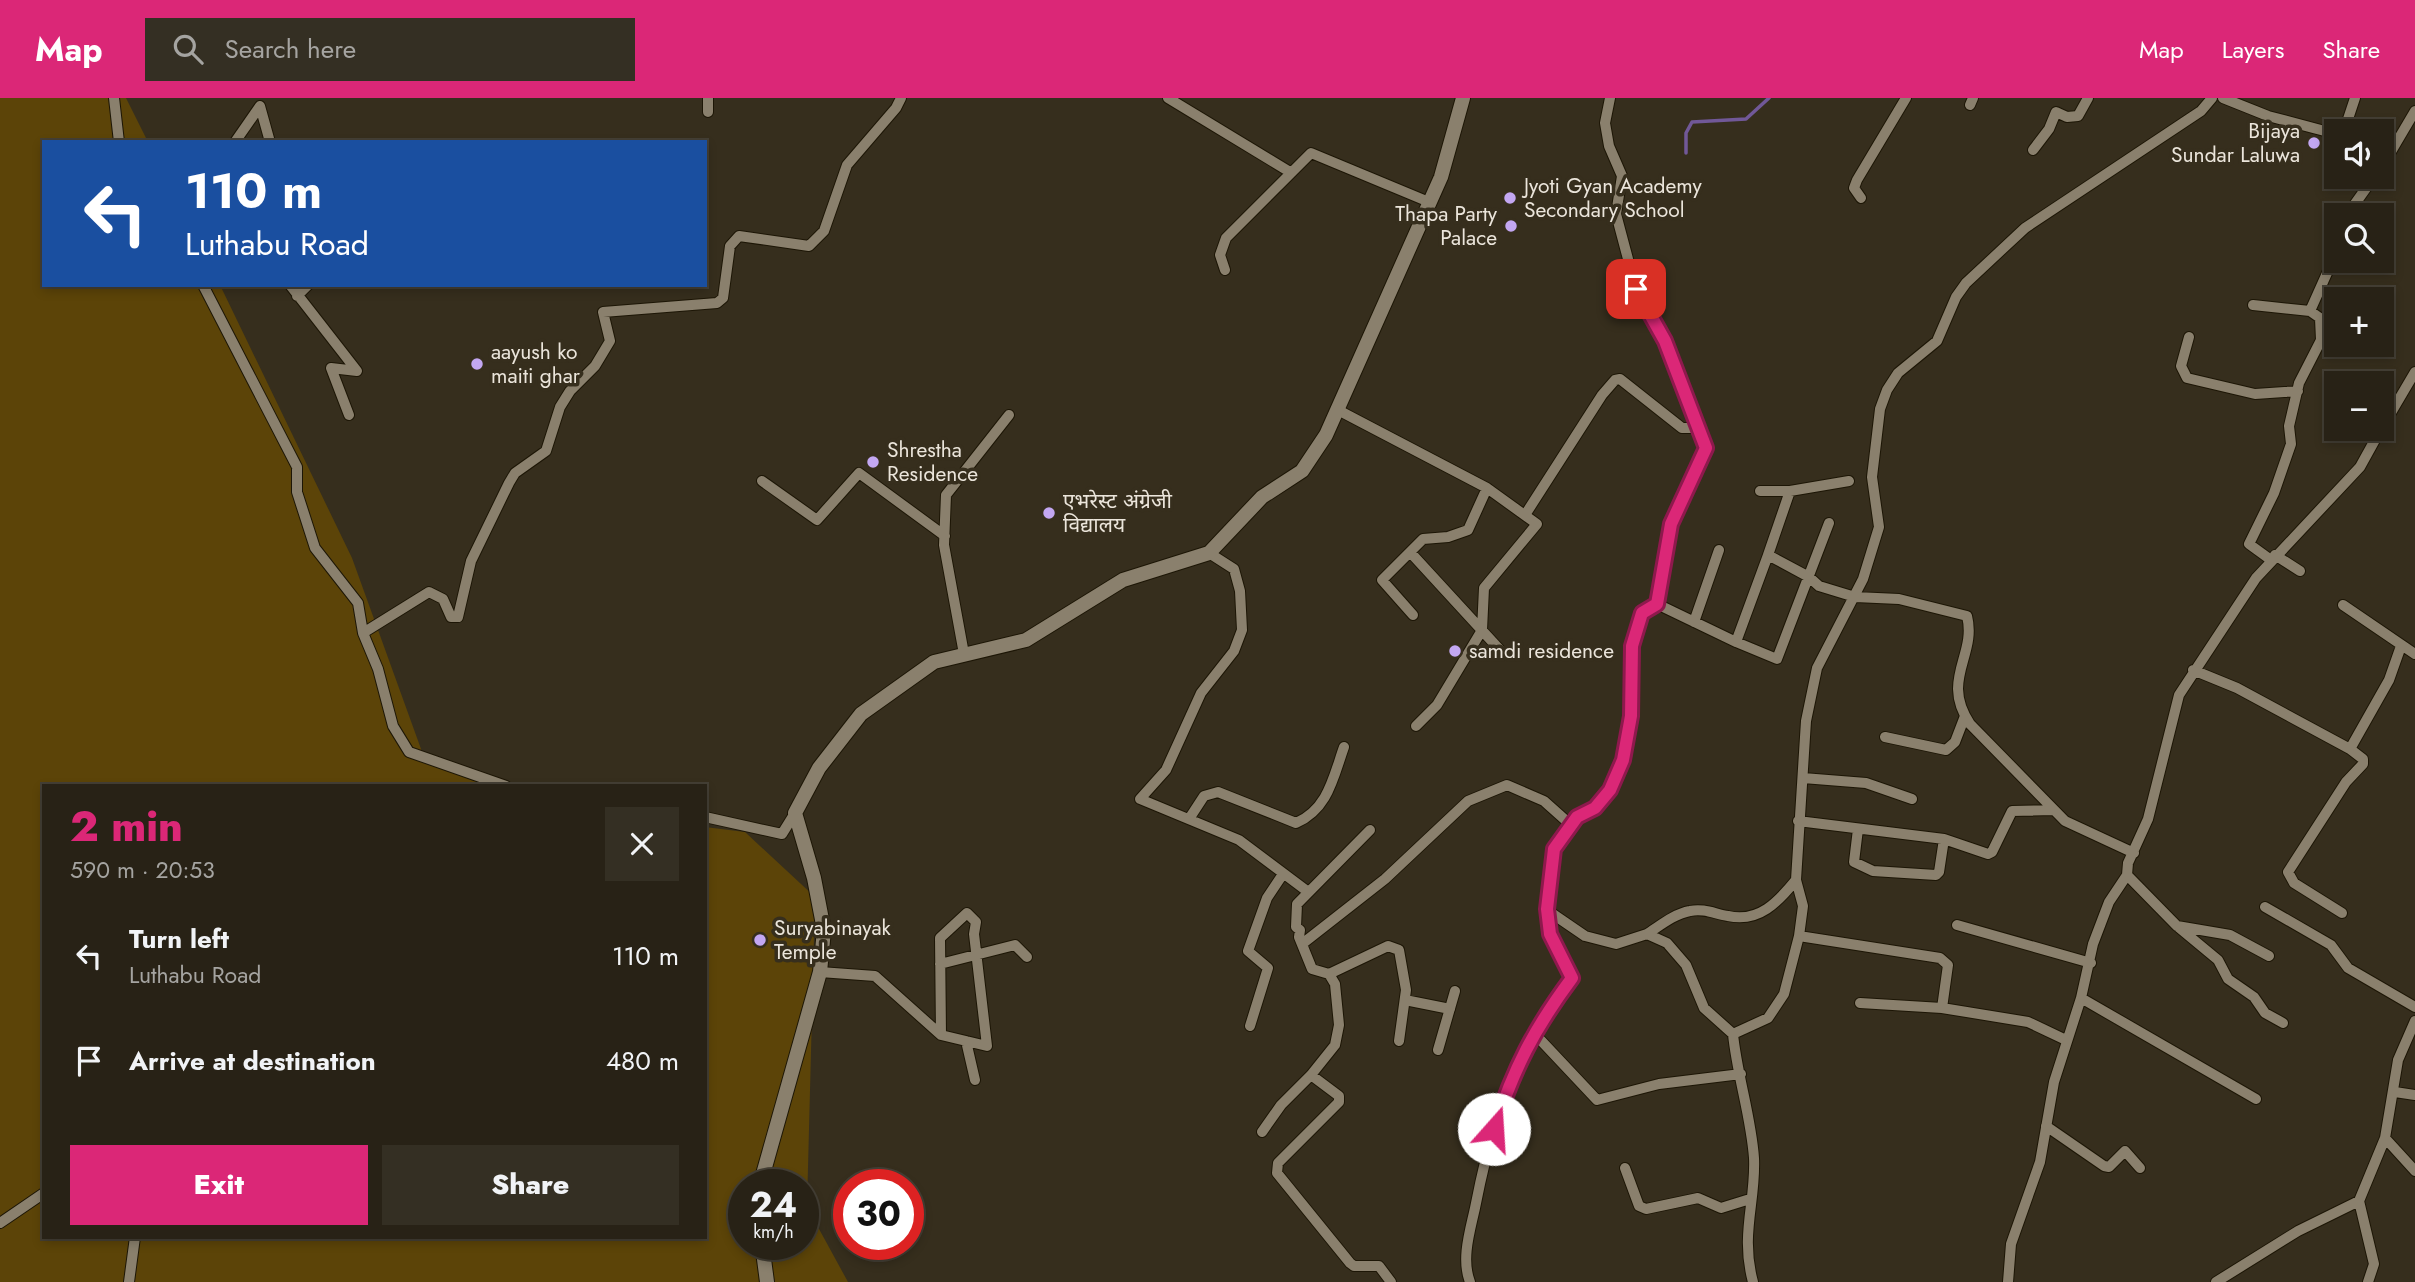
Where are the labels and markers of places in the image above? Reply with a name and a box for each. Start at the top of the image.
place label: Bijaya Sundar Laluwa [2171,116,2300,170]
marker: Bijaya Sundar Laluwa [2306,135,2322,151]
place label: Jyoti Gyan Academy Secondary School [1521,171,1703,225]
marker: Jyoti Gyan Academy Secondary School [1502,190,1518,206]
place label: Thapa Party Palace [1395,199,1498,253]
marker: Thapa Party Palace [1503,218,1519,234]
pin [1606,259,1666,319]
place label: aayush ko maiti ghar [491,337,581,391]
marker: aayush ko maiti ghar [469,356,485,372]
place label: Shrestha Residence [887,435,978,489]
marker: Shrestha Residence [865,454,881,470]
place label: एभरेस्ट अंग्रेजी विद्यालय [1063,486,1172,540]
marker: एभरेस्ट अंग्रेजी विद्यालय [1041,505,1057,521]
place label: samdi residence [1469,636,1614,666]
marker: samdi residence [1447,643,1463,659]
place label: Suryabinayak Temple [774,913,891,967]
marker: Suryabinayak Temple [752,932,768,948]

